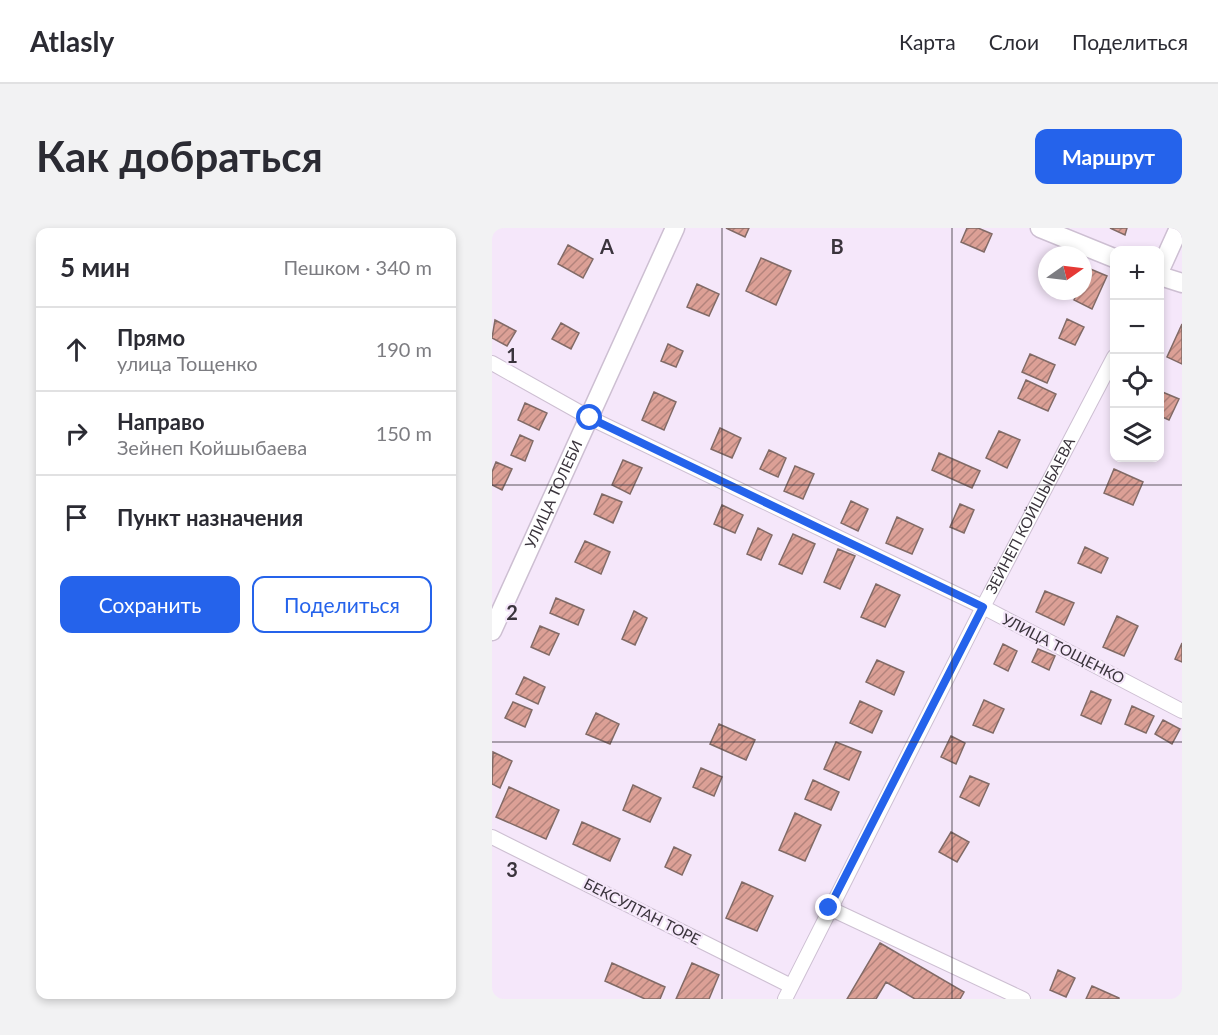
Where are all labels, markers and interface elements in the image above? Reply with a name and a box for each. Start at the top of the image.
text: Atlasly [30,24,114,58]
text: Карта [899,29,956,54]
text: Слои [989,29,1039,54]
text: Поделиться [1072,29,1188,54]
button: Маршрут [1035,129,1182,184]
text: Как добраться [36,131,323,181]
text: A [599,234,614,258]
text: B [830,234,844,258]
north arrow [1038,246,1092,300]
map controls [1110,246,1164,462]
button: + [1110,246,1164,300]
text: 5 мин [60,251,130,283]
text: Пешком · 340 m [283,255,432,279]
button: − [1110,300,1164,354]
text: Прямо [117,324,185,351]
icon: ahead [60,333,93,366]
text: 190 m [376,337,432,361]
text: 1 [506,343,518,367]
text: улица Тощенко [117,351,258,375]
button: locate [1110,354,1164,408]
route start [576,404,602,430]
text: Направо [117,408,205,435]
button: layers [1110,408,1164,462]
icon: right [60,417,93,450]
text: 150 m [376,421,432,445]
street label: ЗЕЙНЕП КОЙШЫБАЕВА [981,433,1079,597]
text: Зейнеп Койшыбаева [117,435,307,459]
street label: УЛИЦА ТОЛЕБИ [521,437,585,551]
icon: arrive [60,501,93,534]
text: Пункт назначения [117,504,303,531]
button: Сохранить [60,576,240,633]
button: Поделиться [252,576,432,633]
text: 2 [506,600,518,624]
street label: УЛИЦА ТОЩЕНКО [999,609,1128,687]
text: 3 [506,857,518,881]
street label: БЕКСУЛТАН ТОРЕ [581,874,704,948]
route end [815,894,841,920]

